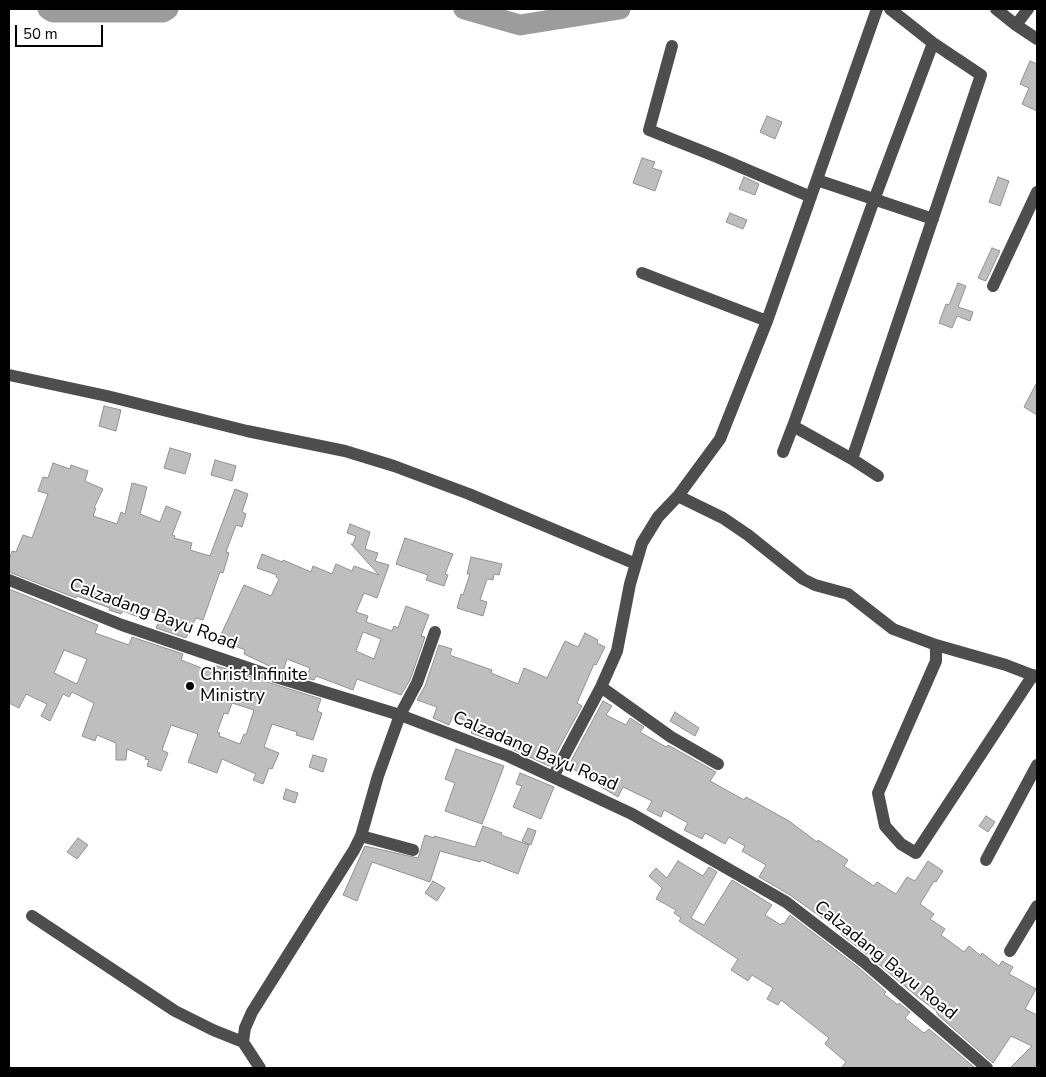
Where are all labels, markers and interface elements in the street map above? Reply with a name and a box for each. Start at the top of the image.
scale bar [18,15,105,47]
text: 50 m [23,24,58,44]
street label: Calzadang Bayu Road [66,575,240,655]
place label: Christ Infinite Ministry [200,665,308,708]
marker: Christ Infinite Ministry [184,680,196,692]
street label: Calzadang Bayu Road [449,707,621,797]
street label: Calzadang Bayu Road [809,897,961,1025]

